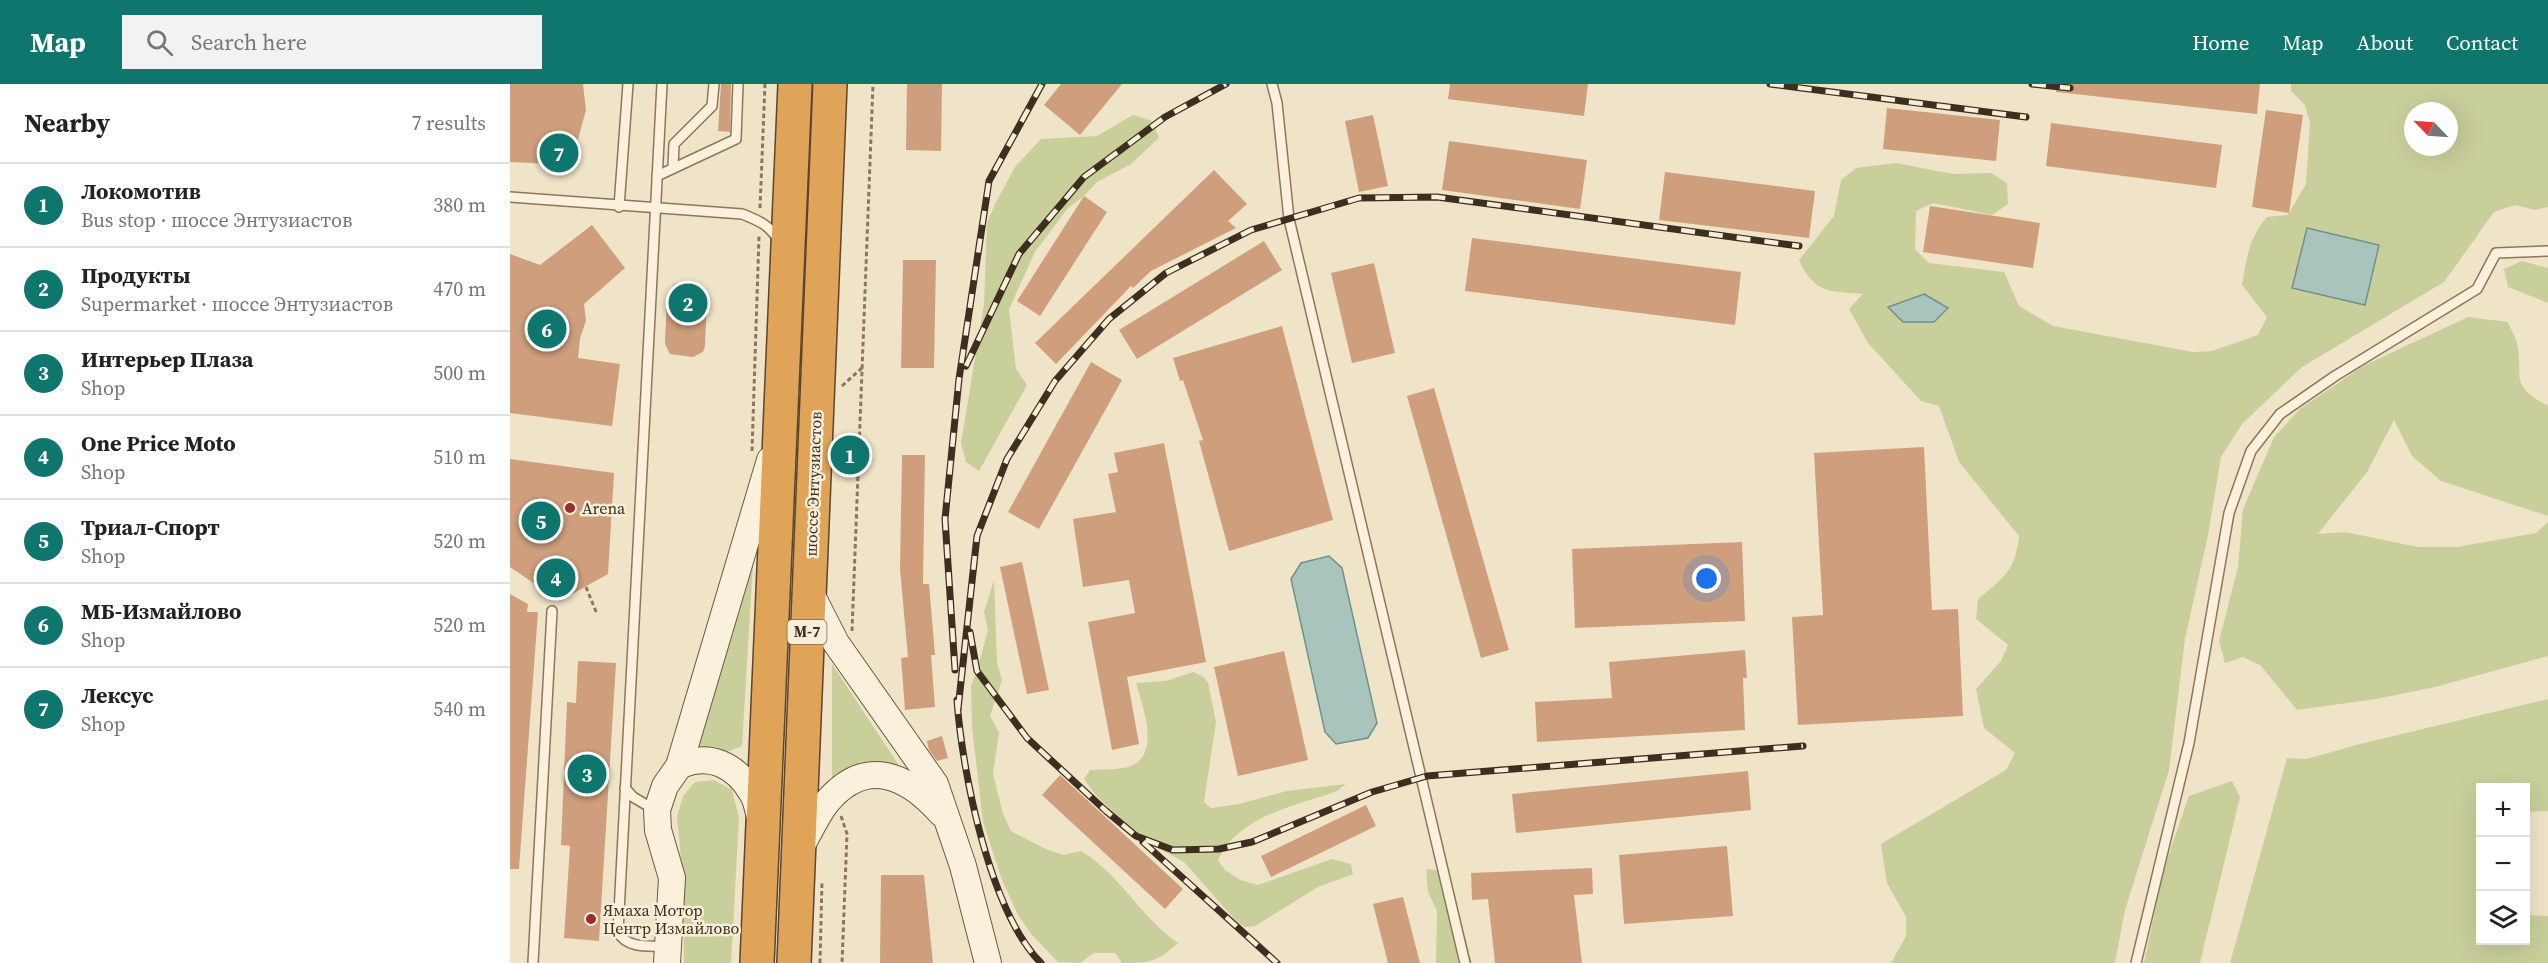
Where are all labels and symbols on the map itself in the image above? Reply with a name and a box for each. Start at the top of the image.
north arrow [2404,102,2458,156]
pin: 7 [539,130,578,176]
pin: 2 [668,280,708,326]
pin: 6 [528,306,567,352]
street label: шоссе Энтузиастов [799,411,827,557]
pin: 1 [830,432,870,478]
place label: Arena [582,497,626,519]
pin: 5 [522,498,561,544]
marker: Arena [563,501,577,515]
pin: 4 [536,556,576,600]
your location [1692,564,1721,593]
road number: М-7 [788,620,826,644]
pin: 3 [568,752,607,796]
place label: Ямаха Мотор Центр Измайлово [603,899,739,939]
marker: Ямаха Мотор Центр Измайлово [584,912,598,926]

